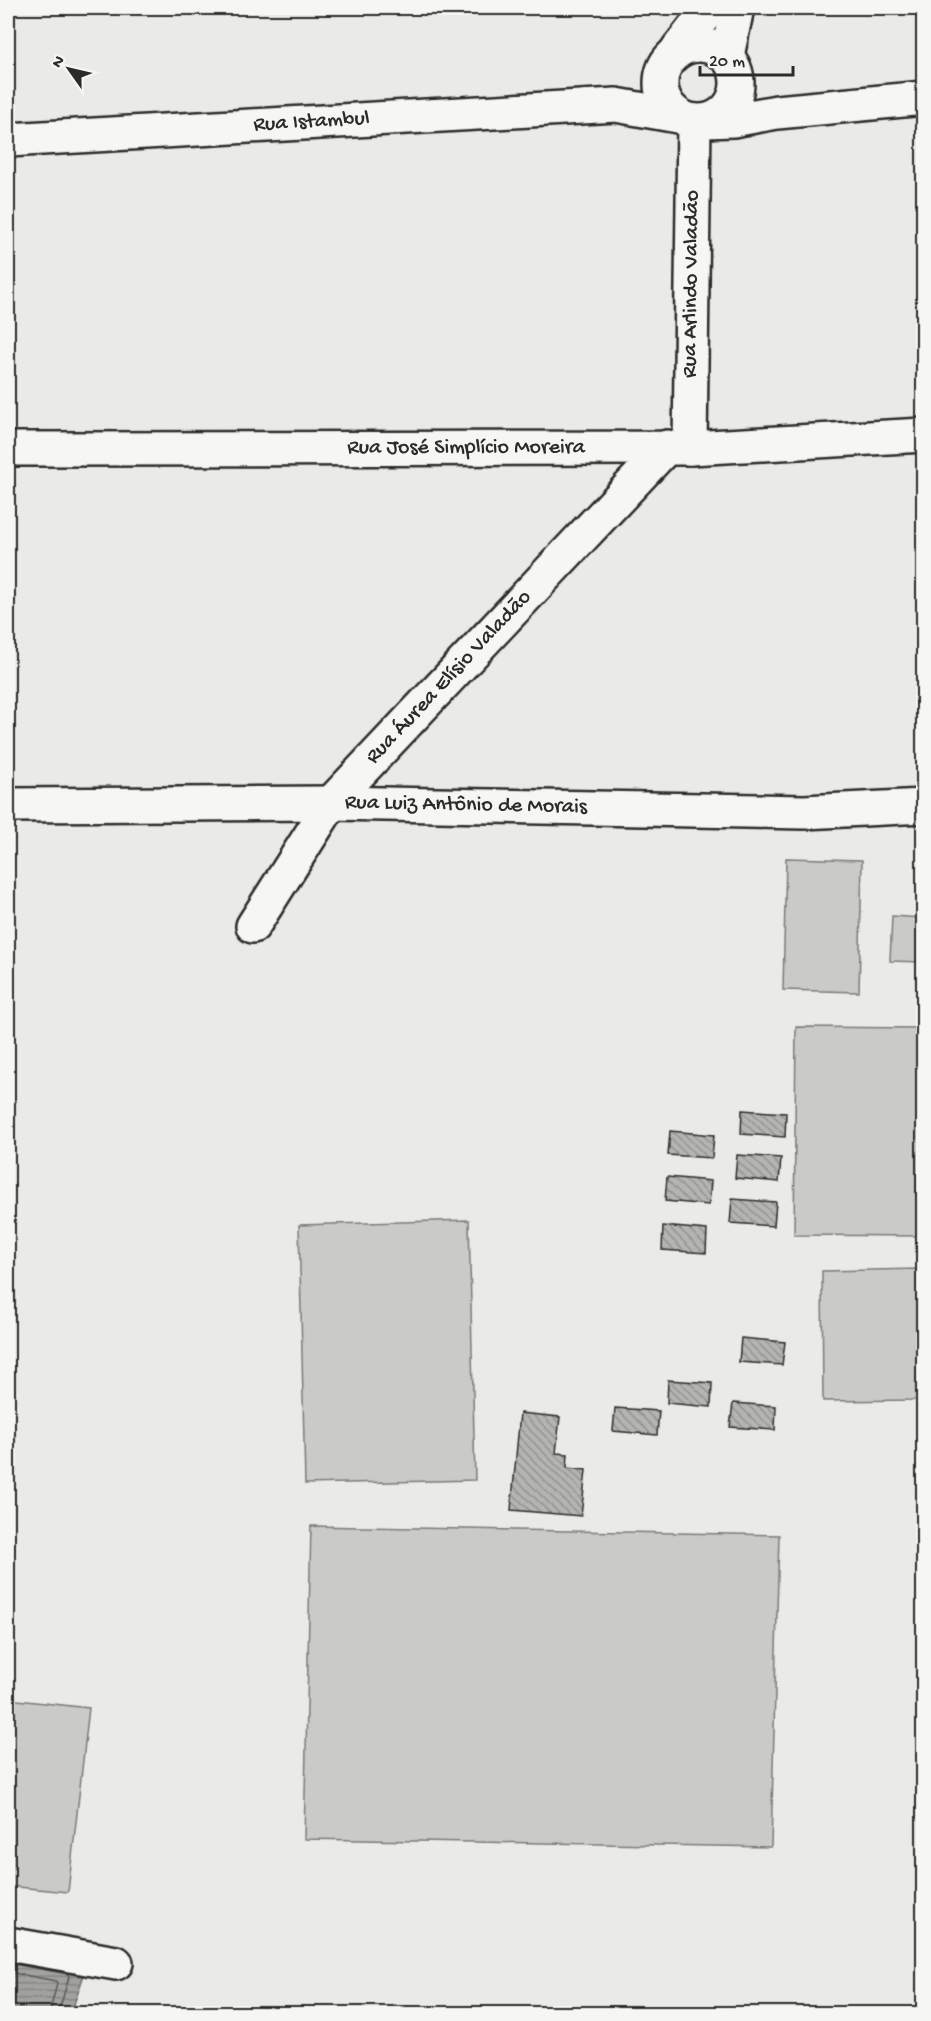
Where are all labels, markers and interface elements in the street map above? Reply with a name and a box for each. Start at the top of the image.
north arrow [39,39,99,99]
scale bar [700,39,793,77]
text: N [49,52,71,72]
text: 20 m [709,52,745,73]
street label: Rua Istambul [253,106,370,139]
street label: Rua Arlindo Valadão [678,190,706,378]
street label: Rua José Simplício Moreira [347,435,586,462]
street label: Rua Áurea Elísio Valadão [361,585,538,770]
street label: Rua Luiz Antônio de Morais [345,790,588,821]

